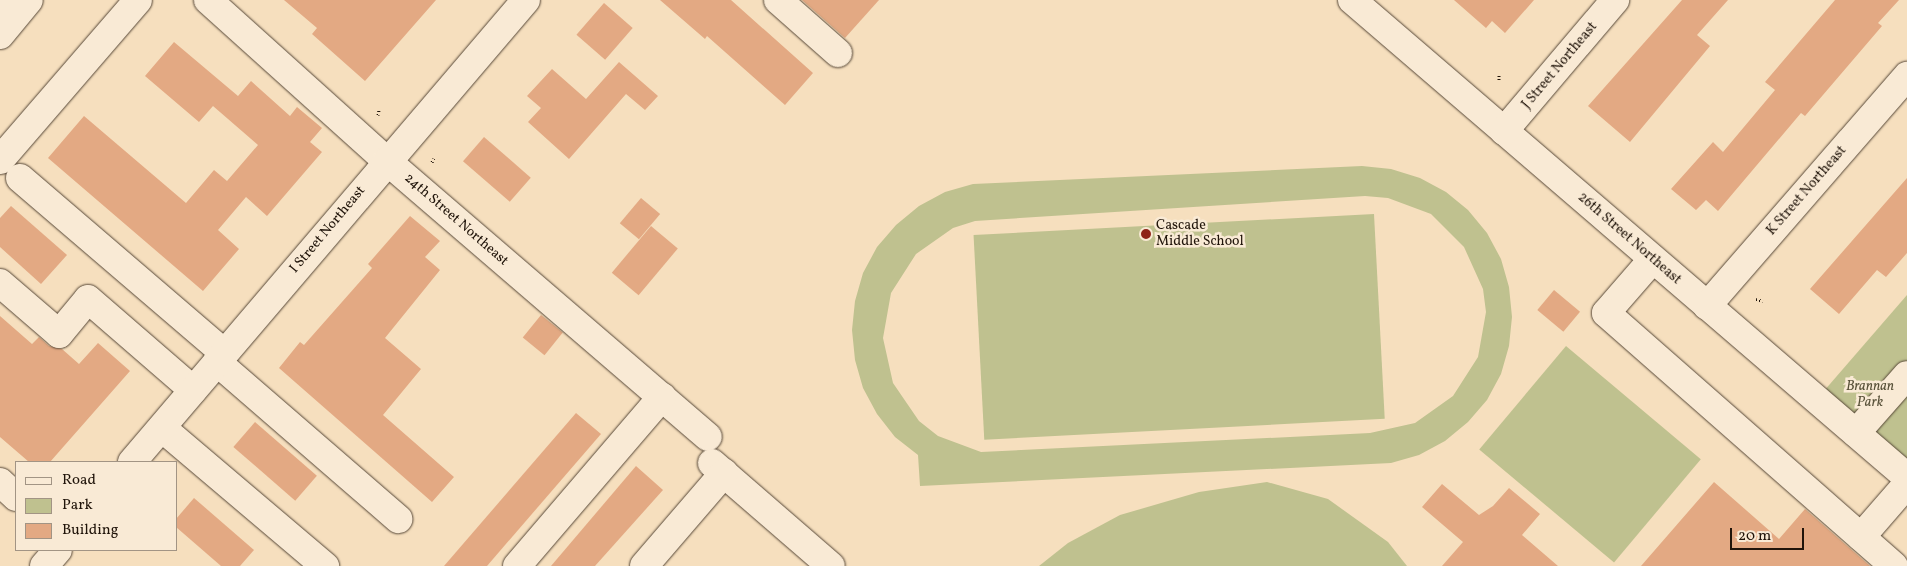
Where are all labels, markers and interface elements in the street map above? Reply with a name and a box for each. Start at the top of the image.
street label: J Street Northeast [1519,19,1601,113]
street label: K Street Northeast [1764,143,1850,239]
street label: 24th Street Northeast [400,170,512,270]
street label: I Street Northeast [287,183,369,277]
street label: 26th Street Northeast [1574,189,1684,289]
place label: Cascade Middle School [1156,218,1244,250]
marker: Cascade Middle School [1140,228,1152,240]
park label: Brannan Park [1846,379,1894,412]
legend [15,461,178,551]
text: Road [62,470,96,491]
text: Park [62,495,93,516]
scale bar [1732,518,1806,550]
text: Building [62,520,118,541]
text: 20 m [1738,526,1771,547]

